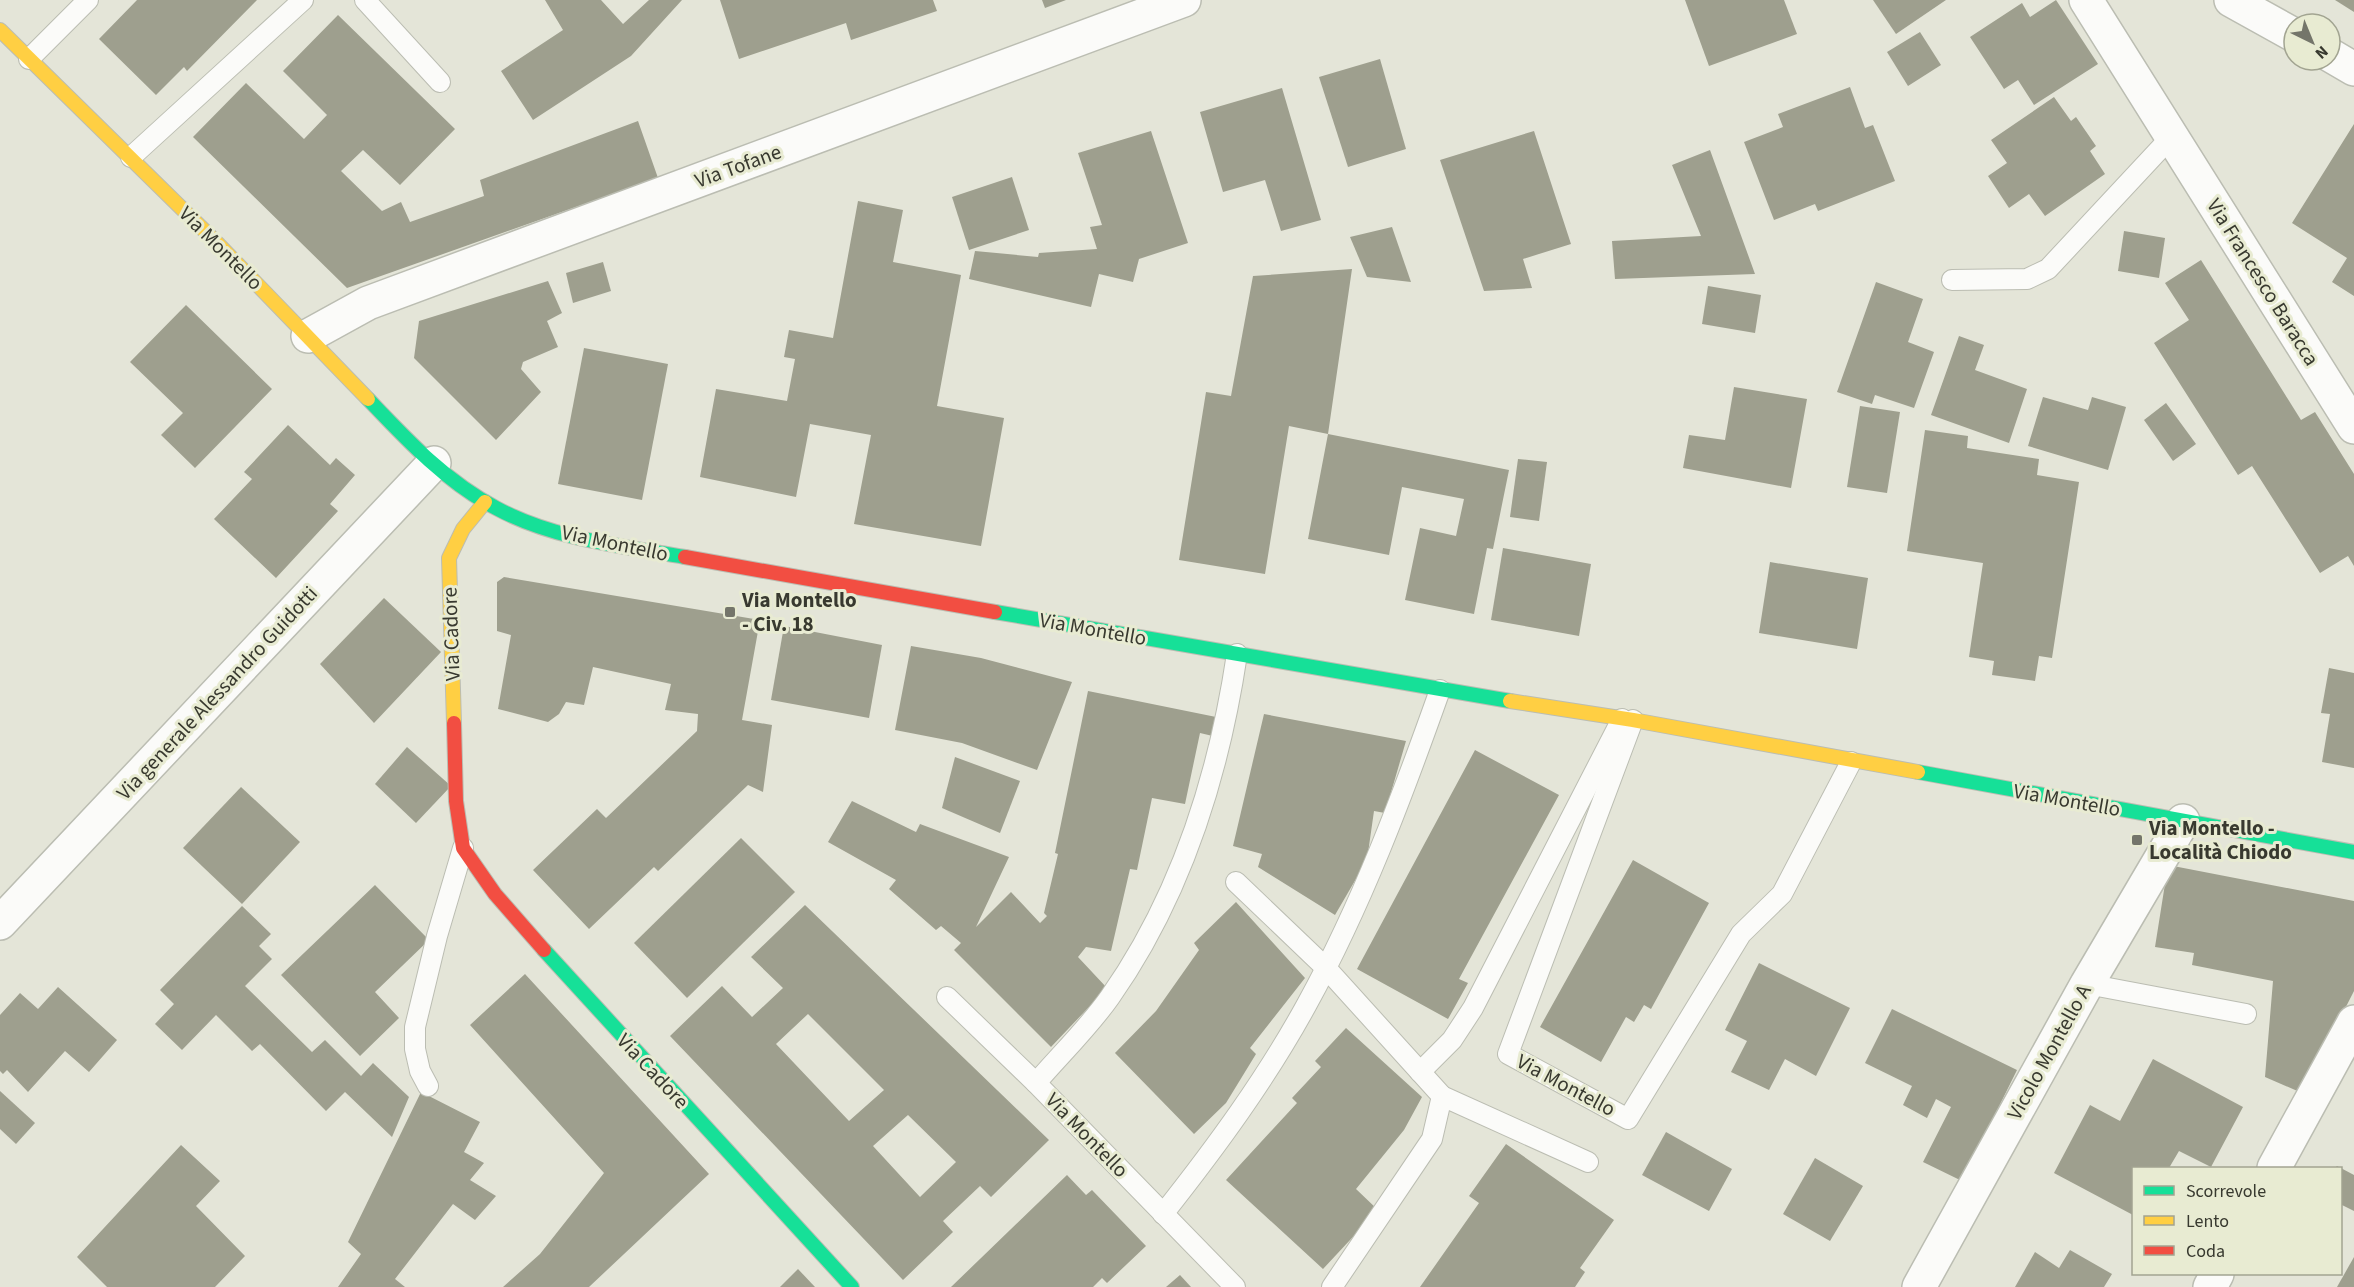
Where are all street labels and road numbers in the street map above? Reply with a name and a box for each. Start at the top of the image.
street label: Via Tofane [691,136,785,196]
street label: Via Francesco Baracca [2199,193,2327,371]
street label: Via Montello [172,199,270,297]
street label: Via Montello [559,517,671,569]
street label: Via generale Alessandro Guidotti [110,579,324,807]
street label: Via Cadore [434,587,468,681]
street label: Via Montello [1037,605,1149,653]
street label: Via Montello [2011,776,2123,824]
street label: Vicolo Montello A [1999,978,2099,1125]
street label: Via Cadore [610,1026,696,1116]
street label: Via Montello [1511,1046,1621,1124]
street label: Via Montello [1039,1086,1135,1184]

